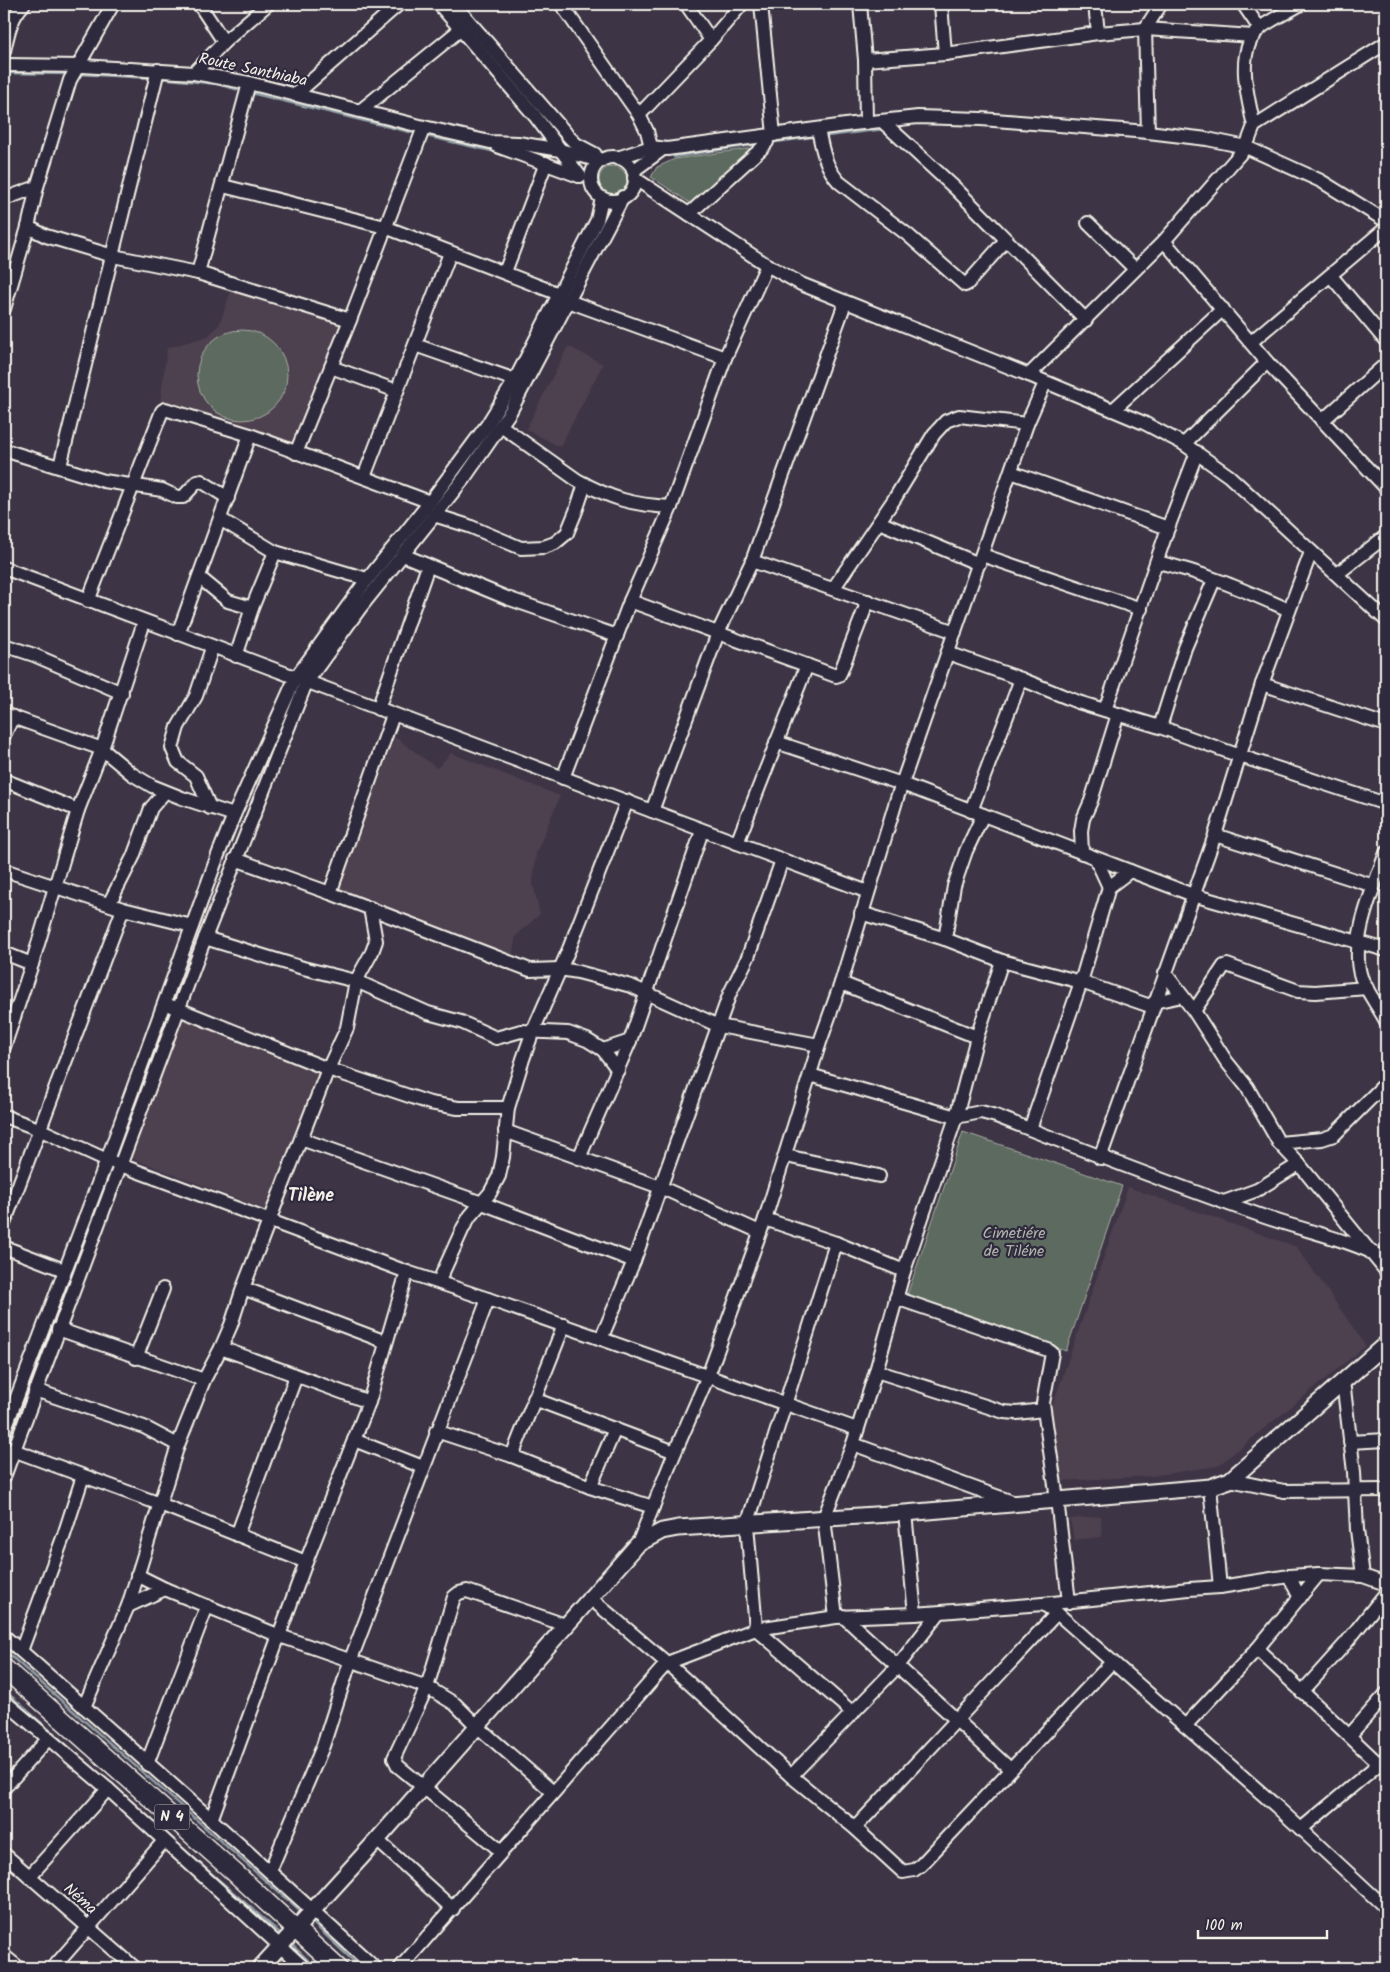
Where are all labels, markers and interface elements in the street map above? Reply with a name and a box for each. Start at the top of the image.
street label: Route Santhiaba [196,46,310,94]
district label: Tilène [288,1182,334,1211]
park label: Cimetiére de Tiléne [983,1221,1045,1264]
road number: N 4 [154,1804,190,1830]
street label: Néma [57,1877,103,1921]
scale bar [1198,1907,1326,1939]
text: 100 m [1205,1914,1243,1938]

